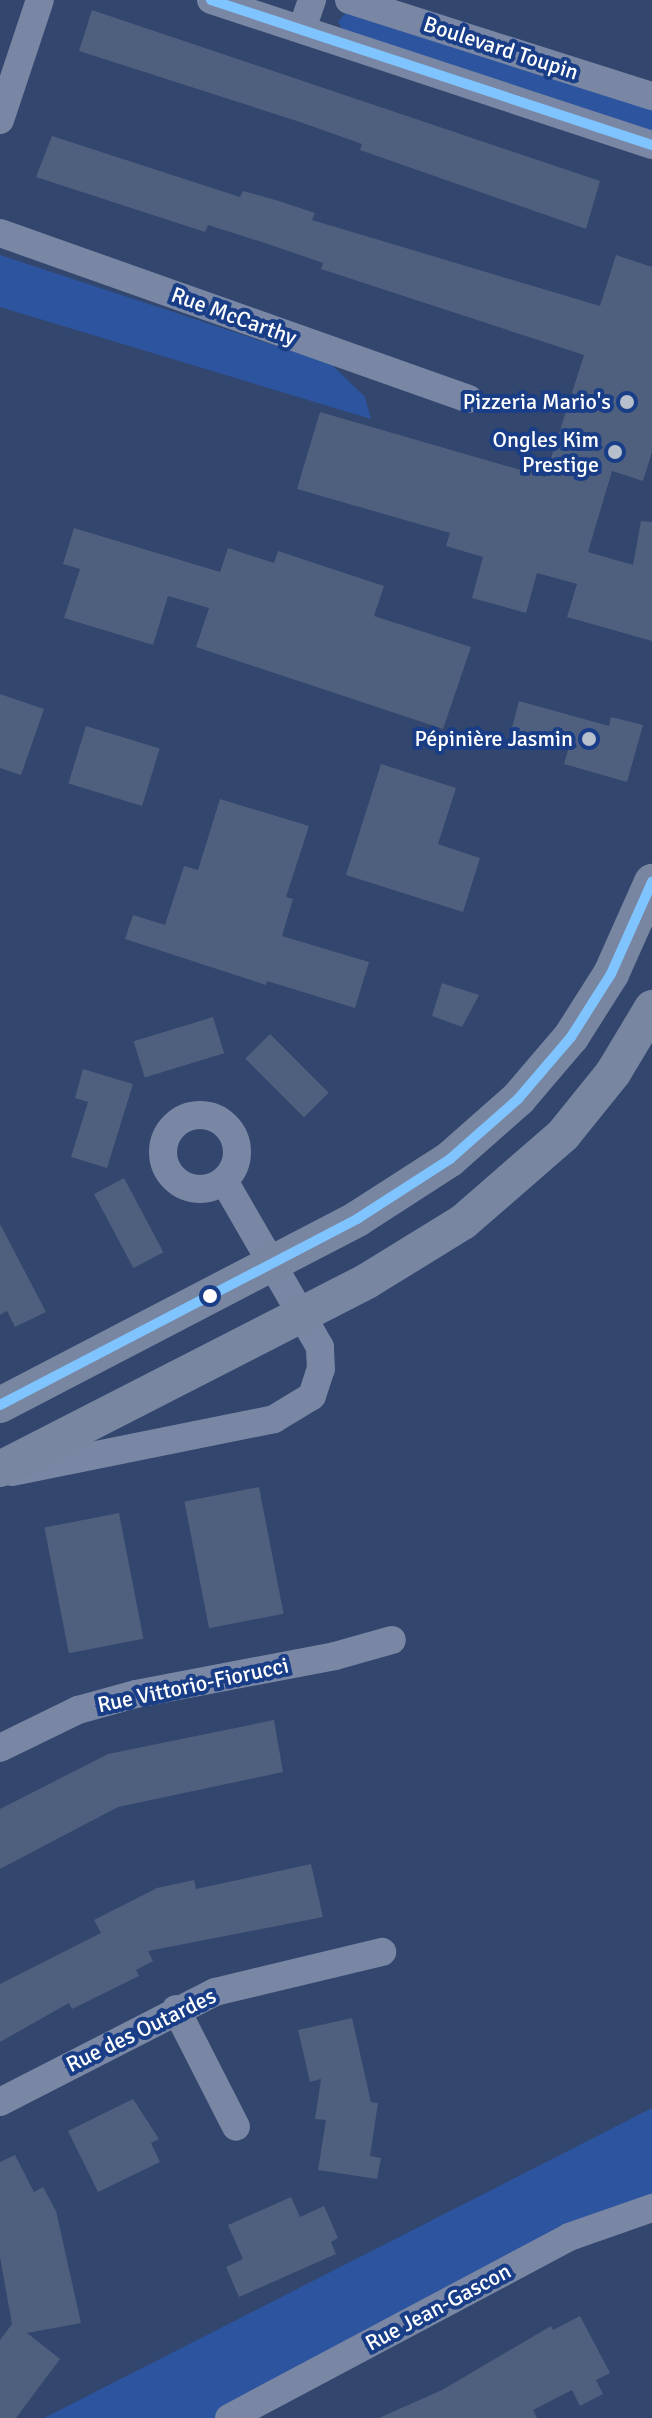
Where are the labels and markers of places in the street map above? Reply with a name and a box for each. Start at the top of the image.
place label: Pizzeria Mario's [463,389,611,415]
marker: Pizzeria Mario's [618,393,636,411]
place label: Ongles Kim Prestige [493,426,599,478]
marker: Ongles Kim Prestige [606,443,624,461]
place label: Pépinière Jasmin [414,726,573,752]
marker: Pépinière Jasmin [580,730,598,748]
unlabelled marker [202,1288,218,1304]

